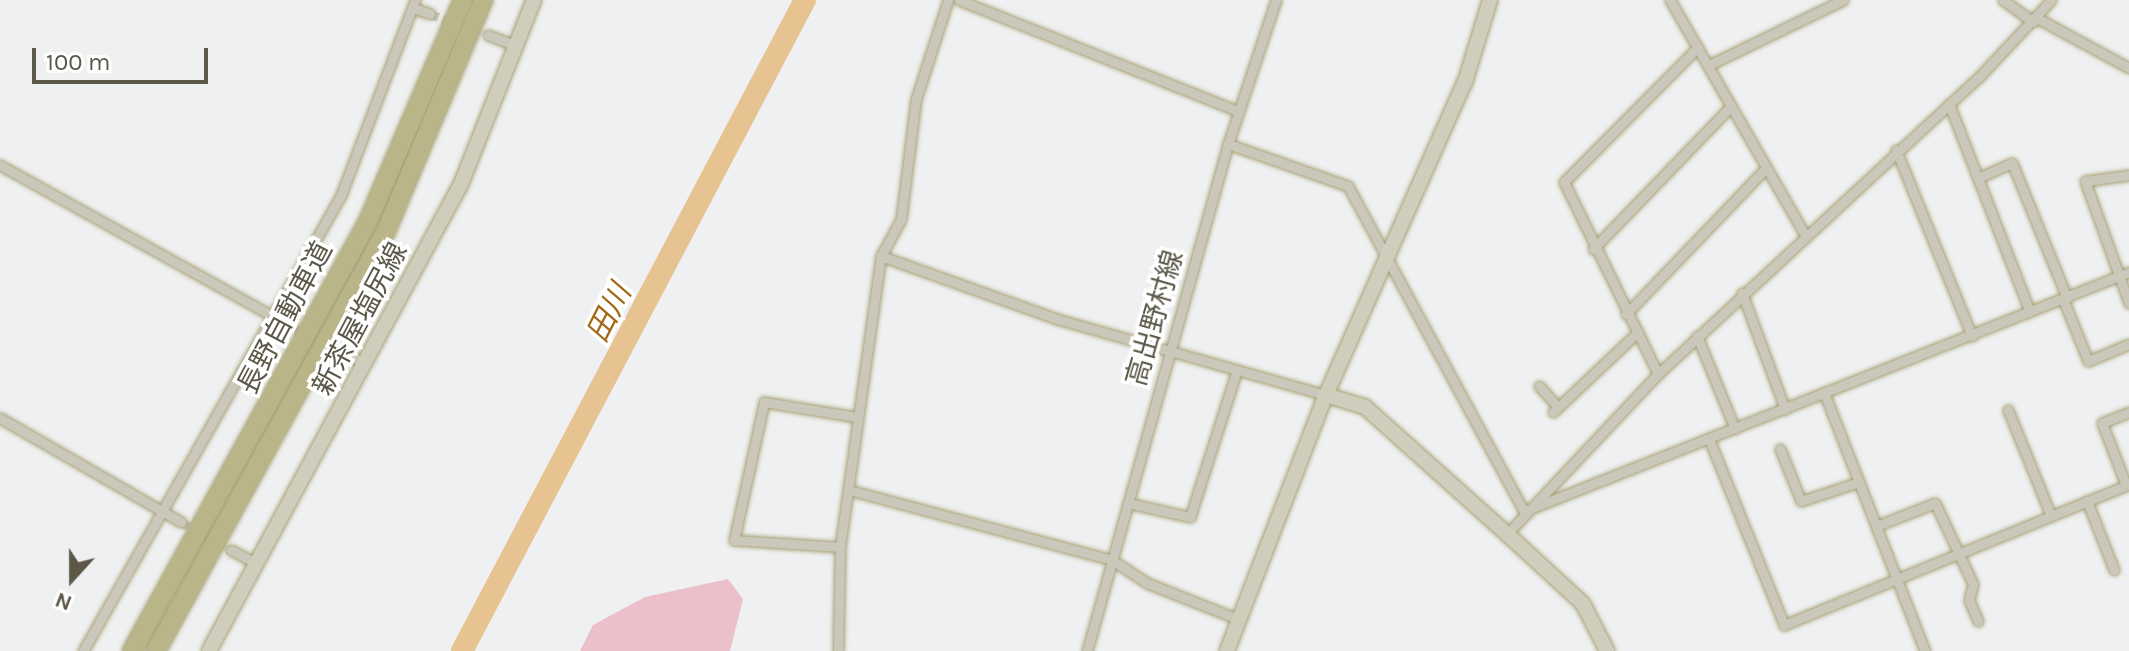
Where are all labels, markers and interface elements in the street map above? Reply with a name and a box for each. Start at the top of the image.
scale bar [36,32,212,82]
text: 100 m [46,48,111,76]
street label: 長野自動車道 [231,236,339,400]
street label: 新茶屋塩尻線 [306,237,414,401]
street label: 高出野村線 [1120,246,1190,390]
water label: 田川 [579,278,639,348]
north arrow [32,539,112,619]
text: N [51,586,75,616]

